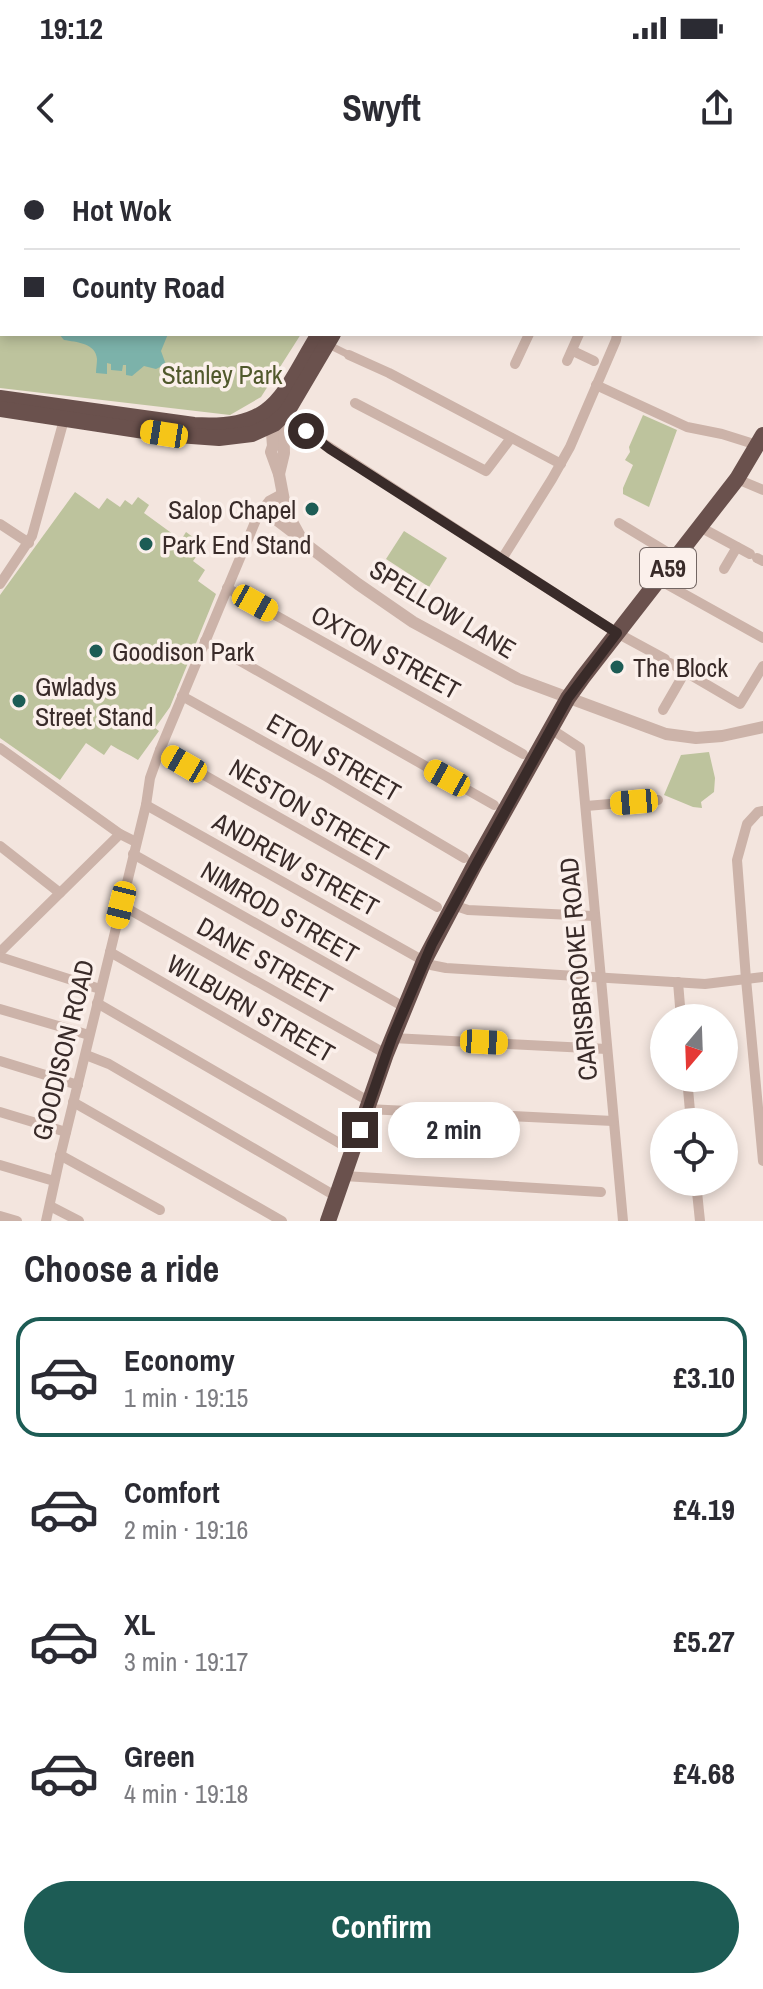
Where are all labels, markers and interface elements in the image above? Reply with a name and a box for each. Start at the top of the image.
text: 19:12 [40,8,103,48]
text: Swyft [342,84,421,132]
icon: back [24,86,68,130]
icon: share [695,86,739,130]
text: Hot Wok [72,190,171,230]
text: County Road [72,267,225,307]
park label: Stanley Park [162,357,283,392]
route start [288,413,324,449]
car [138,418,190,450]
place label: Salop Chapel [168,492,296,527]
marker: Salop Chapel [303,500,321,518]
place label: Park End Stand [162,527,311,562]
marker: Park End Stand [137,535,155,553]
road number: A59 [640,548,696,588]
street label: SPELLOW LANE [363,552,523,666]
car [228,581,282,625]
street label: OXTON STREET [305,597,467,707]
place label: Goodison Park [112,634,255,669]
marker: Goodison Park [87,642,105,660]
place label: The Block [633,650,728,685]
marker: The Block [608,658,626,676]
place label: Gwladys Street Stand [35,669,154,734]
marker: Gwladys Street Stand [10,692,28,710]
street label: ETON STREET [261,705,407,809]
car [157,742,211,786]
street label: NESTON STREET [223,750,395,870]
car [420,756,474,800]
car [609,788,659,816]
street label: ANDREW STREET [206,803,385,924]
street label: NIMROD STREET [195,853,365,971]
street label: CARISBROOKE ROAD [551,856,605,1082]
car [104,879,138,931]
street label: DANE STREET [191,909,339,1011]
street label: WILBURN STREET [161,946,341,1070]
street label: GOODISON ROAD [24,956,102,1144]
north arrow [650,1004,738,1092]
map controls [650,1004,738,1196]
car [459,1029,509,1055]
callout: 2 min [388,1102,520,1158]
button: locate [650,1108,738,1196]
route end [342,1112,378,1148]
text: 2 min [426,1112,482,1147]
text: Choose a ride [24,1245,219,1293]
text: Economy [124,1340,235,1380]
icon: car [28,1341,100,1413]
text: £3.10 [673,1357,735,1397]
text: 1 min · 19:15 [124,1380,248,1415]
text: Comfort [124,1472,220,1512]
icon: car [28,1473,100,1545]
text: £4.19 [673,1489,735,1529]
text: 2 min · 19:16 [124,1512,248,1547]
text: XL [124,1604,155,1644]
icon: car [28,1605,100,1677]
text: £5.27 [673,1621,735,1661]
text: 3 min · 19:17 [124,1644,248,1679]
text: Green [124,1736,195,1776]
icon: car [28,1737,100,1809]
text: £4.68 [673,1753,735,1793]
text: 4 min · 19:18 [124,1776,248,1811]
button: Confirm [24,1881,739,1973]

